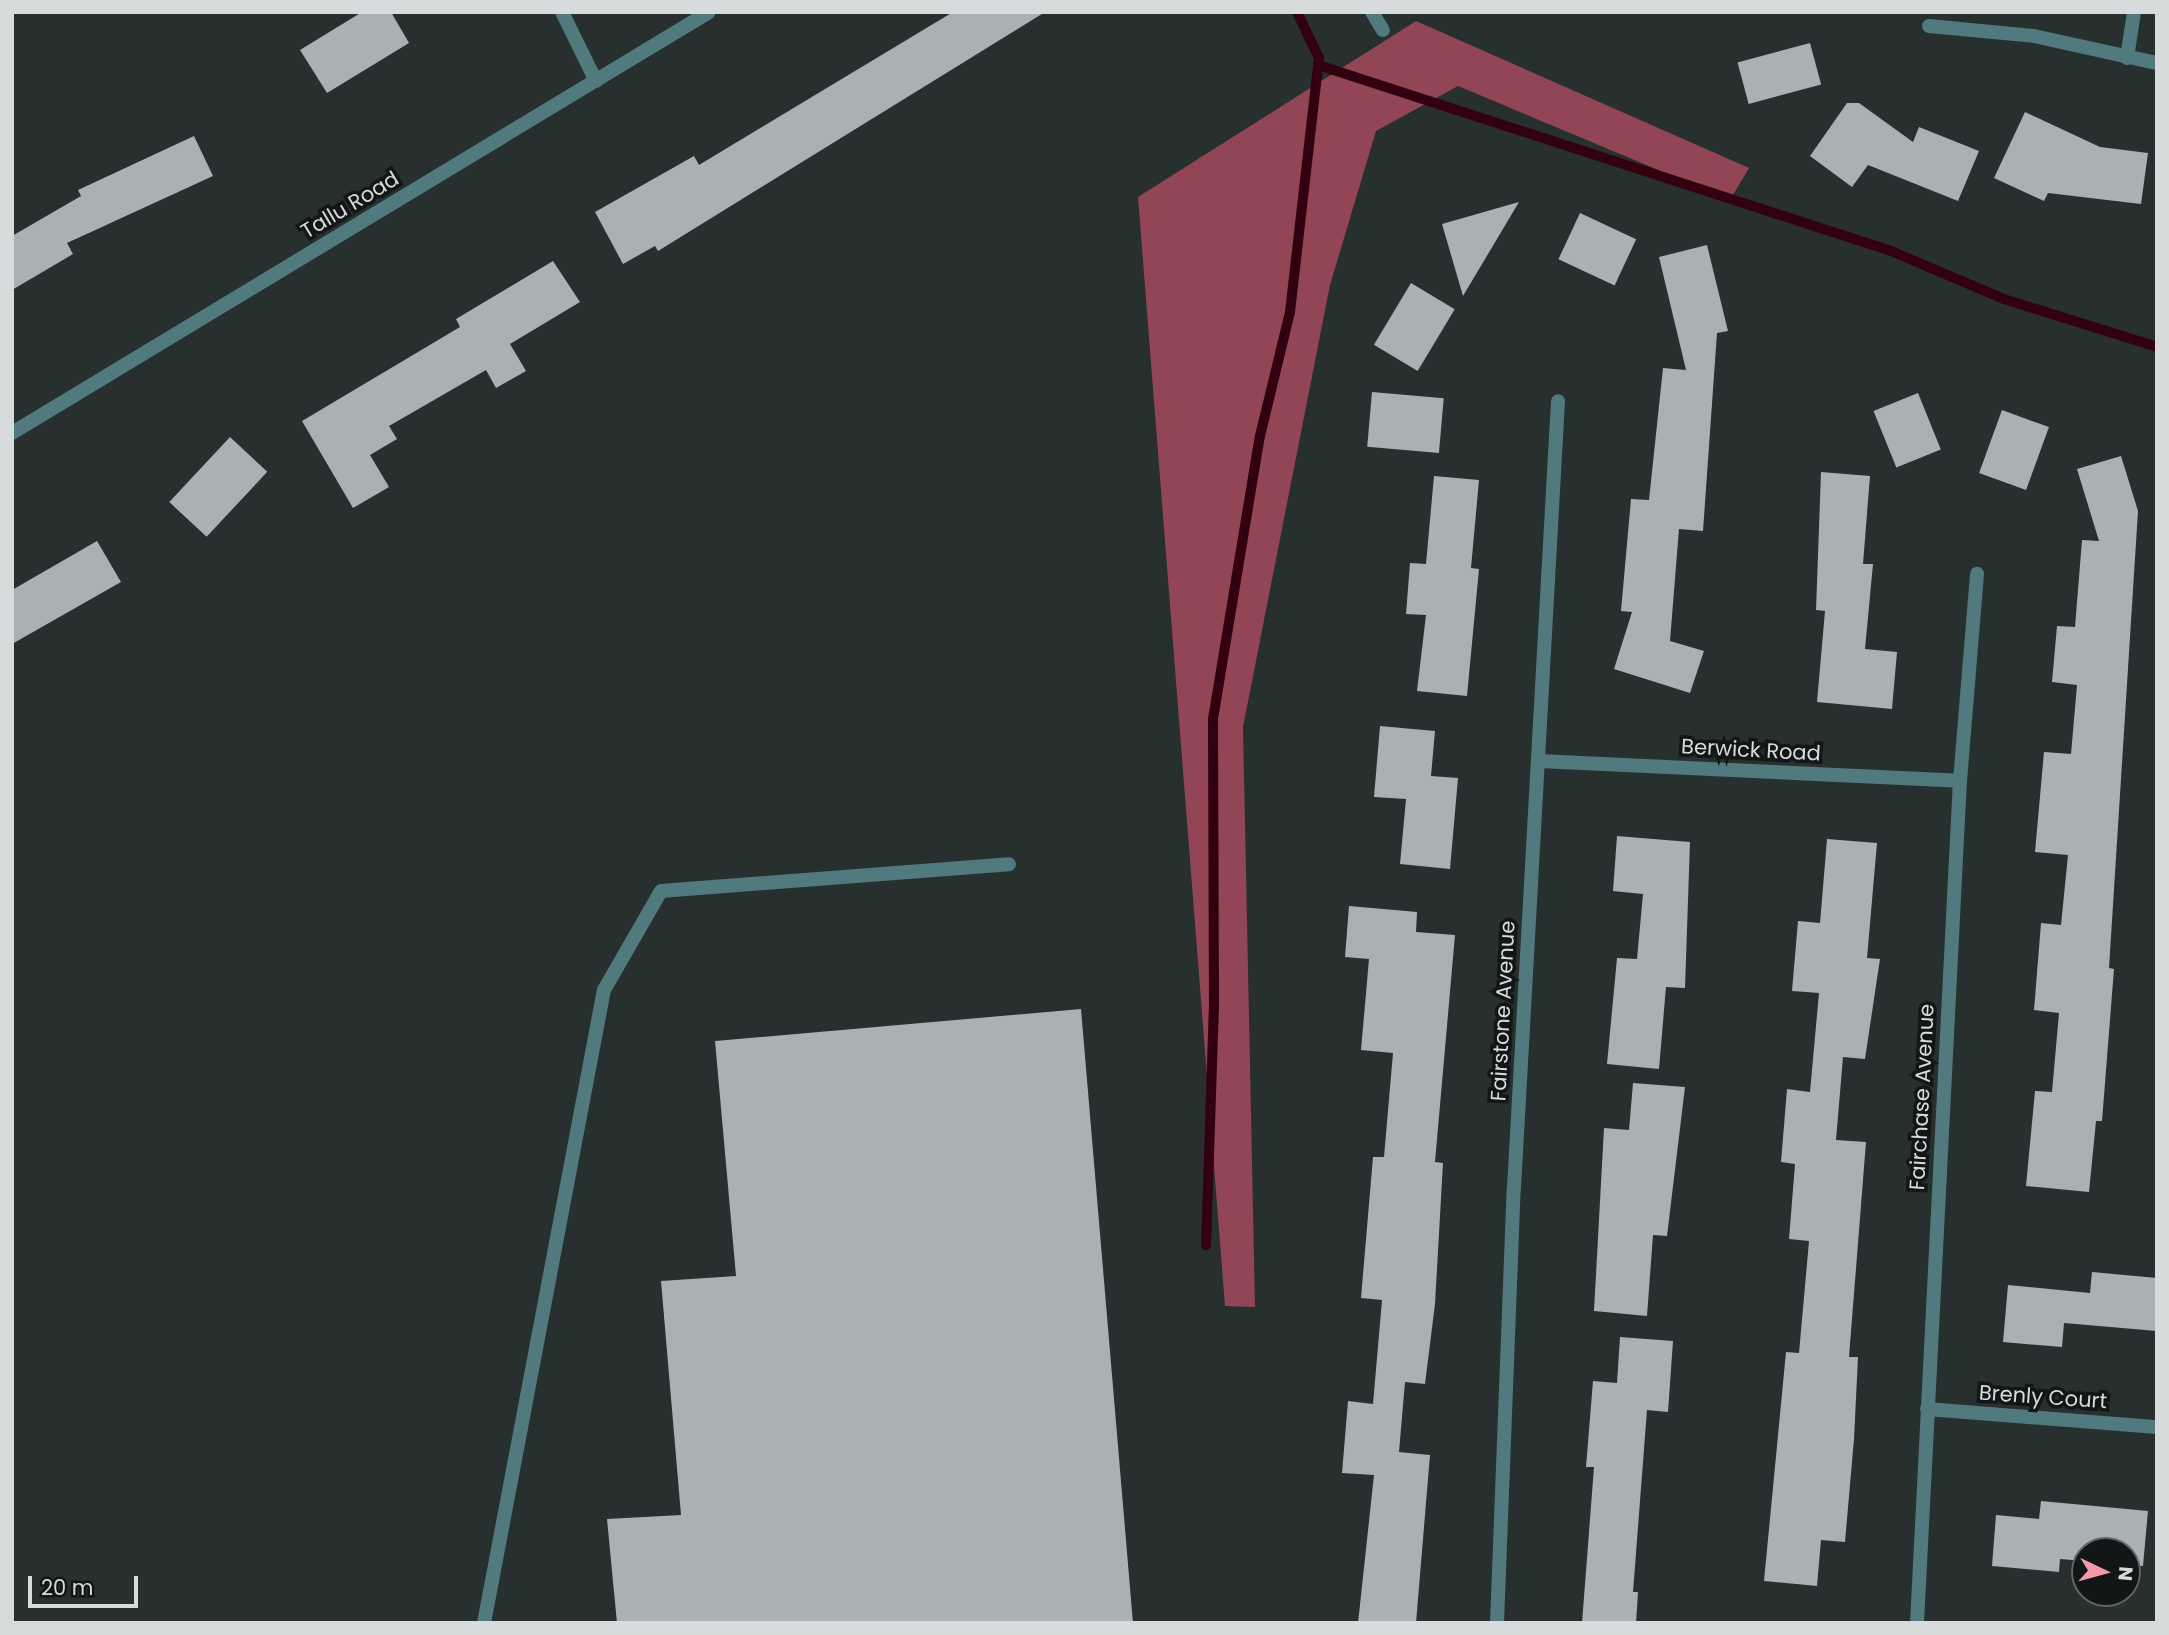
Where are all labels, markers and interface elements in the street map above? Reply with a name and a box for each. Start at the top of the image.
street label: Tallu Road [297,166,403,244]
street label: Berwick Road [1680,734,1822,766]
street label: Fairstone Avenue [1486,920,1520,1102]
street label: Fairchase Avenue [1905,1003,1939,1191]
street label: Brenly Court [1978,1380,2108,1414]
north arrow [2071,1537,2141,1607]
scale bar [32,1562,142,1606]
text: N [2111,1565,2139,1582]
text: 20 m [41,1573,94,1602]

